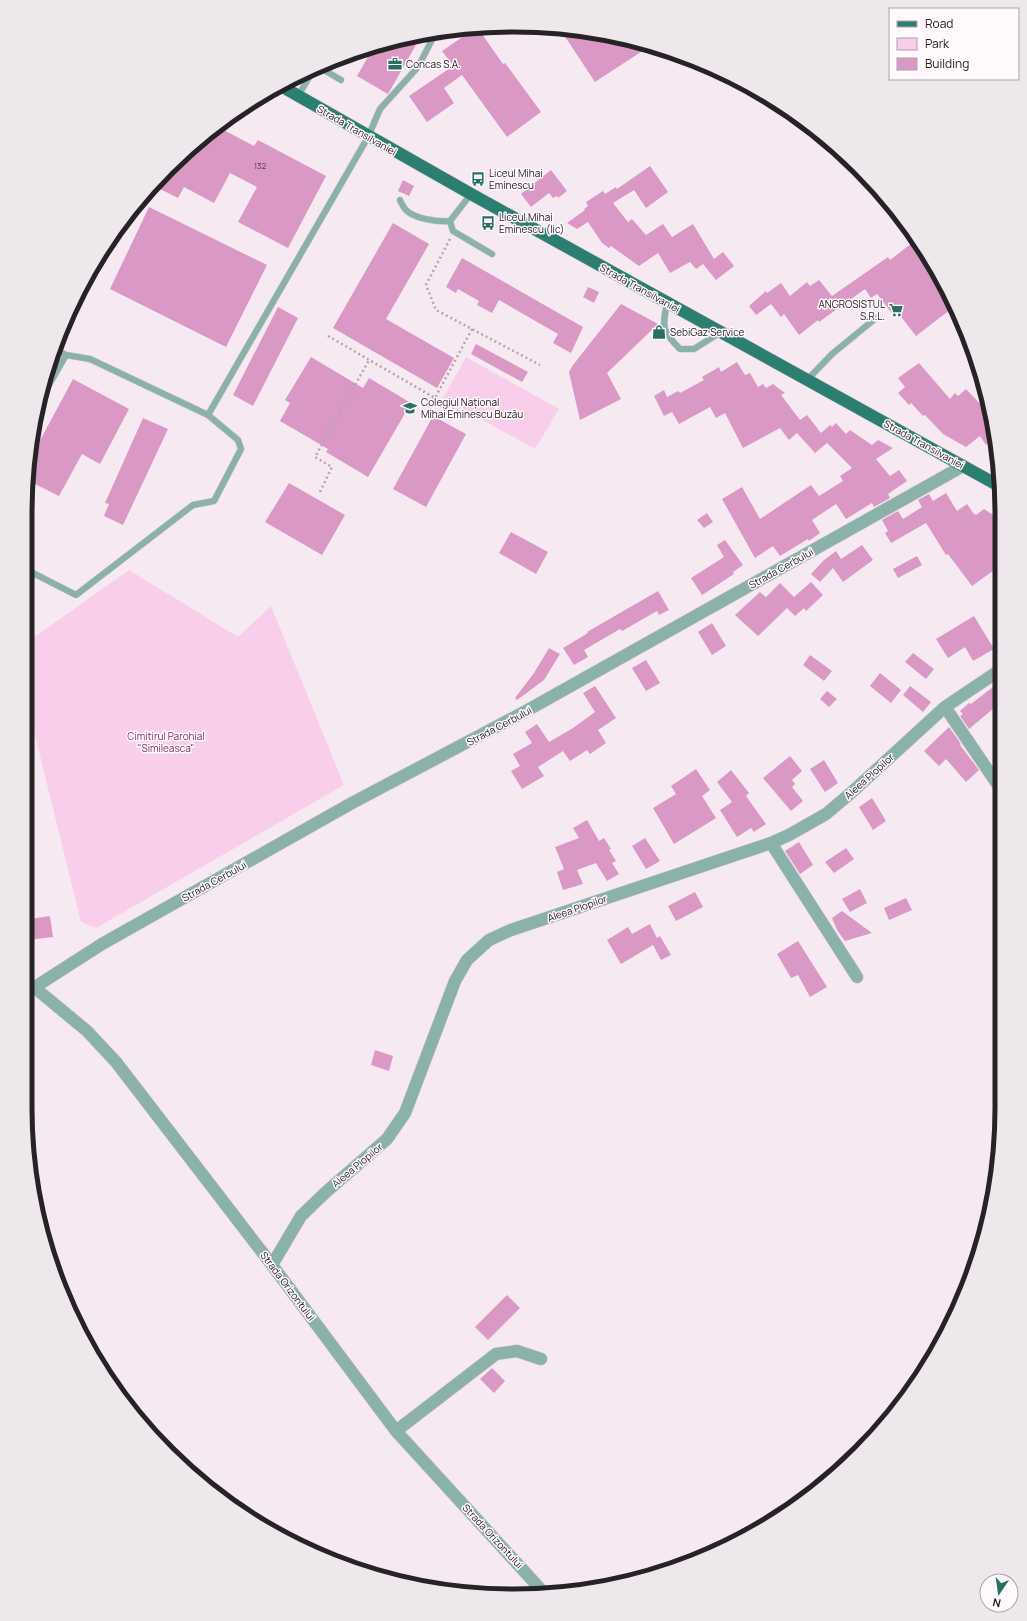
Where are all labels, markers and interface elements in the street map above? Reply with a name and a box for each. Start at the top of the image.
legend [889,8,1019,80]
text: Road [925,15,953,32]
text: Park [925,35,950,52]
text: Building [925,55,969,72]
office icon: Concas S.A. [387,56,403,72]
place label: Concas S.A. [406,57,461,71]
street label: Strada Transilvaniei [315,102,399,158]
house number: 132 [254,160,266,171]
place label: Liceul Mihai Eminescu [489,166,543,192]
bus stop icon: Liceul Mihai Eminescu [470,171,486,187]
place label: Liceul Mihai Eminescu (lic) [499,210,564,236]
bus stop icon: Liceul Mihai Eminescu (lic) [480,215,496,231]
street label: Strada Transilvaniei [597,260,683,316]
place label: ANGROSISTUL S.R.L. [818,297,885,323]
supermarket icon: ANGROSISTUL S.R.L. [888,302,904,318]
shop icon: SebiGaz Service [651,324,667,340]
place label: SebiGaz Service [670,325,745,339]
place label: Colegiul Național Mihai Eminescu Buzău [421,395,523,421]
school or university icon: Colegiul Național Mihai Eminescu Buzău [402,400,418,416]
street label: Strada Transilvaniei [881,416,967,472]
street label: Strada Cerbului [746,545,816,591]
street label: Strada Cerbului [464,703,534,749]
park label: Cimitirul Parohial "Simileasca" [127,729,205,755]
street label: Aleea Plopilor [841,750,897,802]
street label: Strada Cerbului [179,858,249,904]
street label: Aleea Plopilor [545,891,609,925]
street label: Aleea Plopilor [329,1139,386,1190]
street label: Strada Orizontului [257,1249,319,1323]
street label: Strada Orizontului [460,1501,526,1571]
north arrow [979,1573,1019,1613]
text: N [991,1595,1002,1611]

